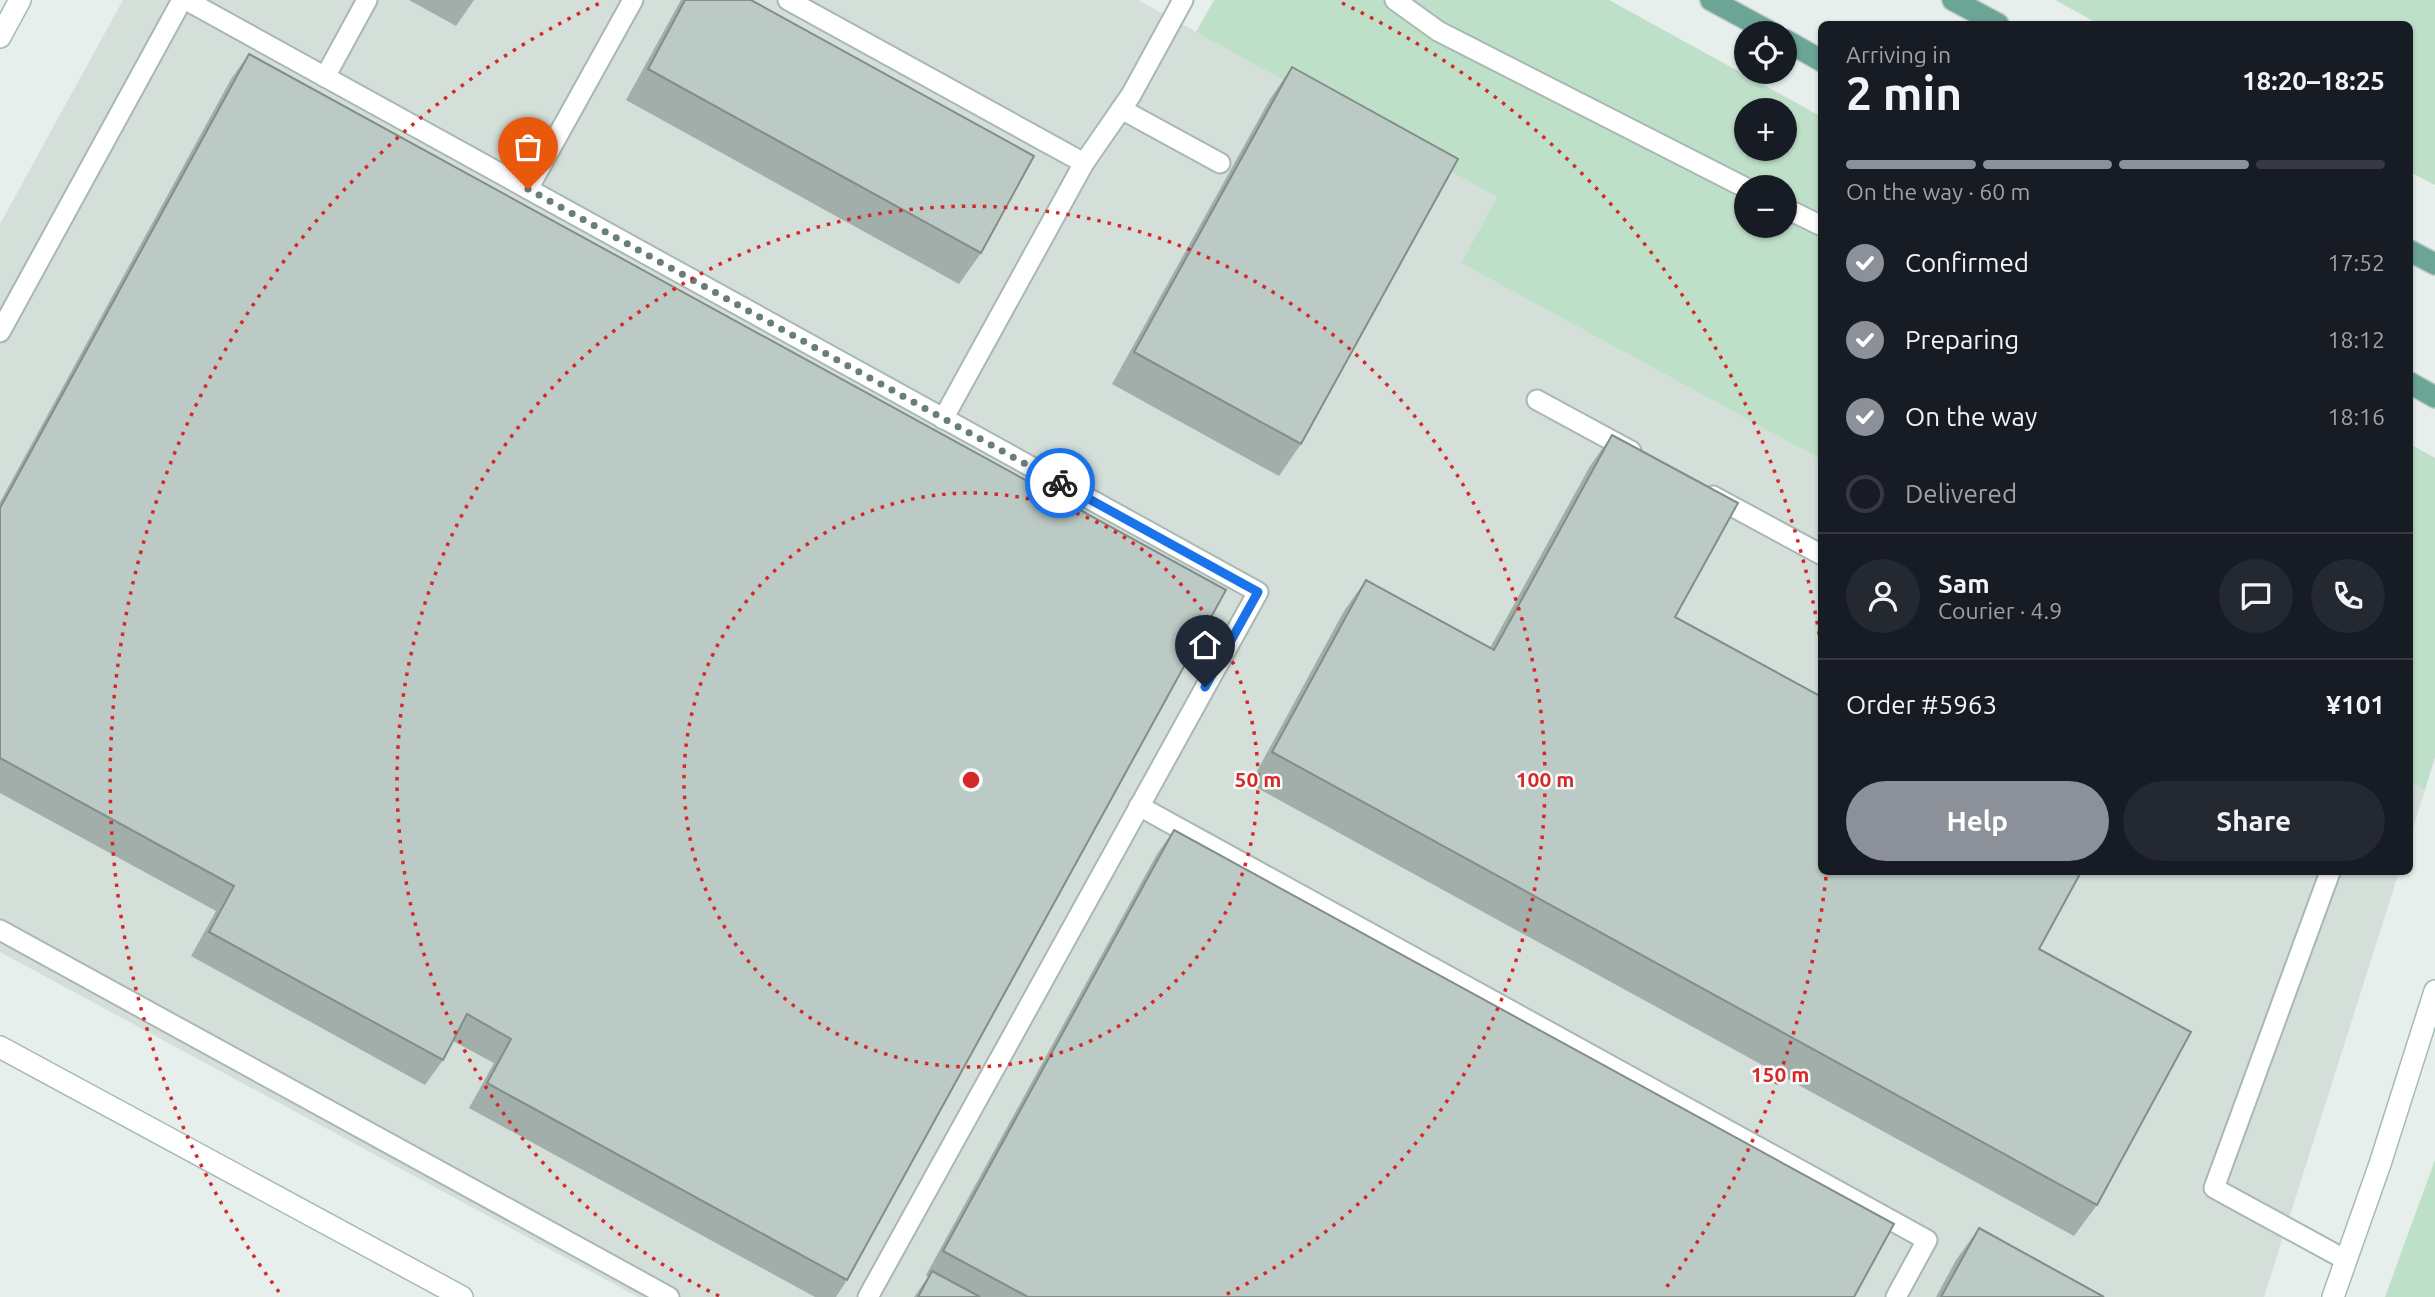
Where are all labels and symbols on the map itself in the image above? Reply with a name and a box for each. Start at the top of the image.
pin [498,117,558,189]
courier [1025,448,1095,518]
pin [1175,615,1235,687]
text: 50 m [1235,767,1281,791]
text: 100 m [1516,767,1574,791]
centre of rings [959,768,983,792]
text: 150 m [1751,1062,1809,1086]

